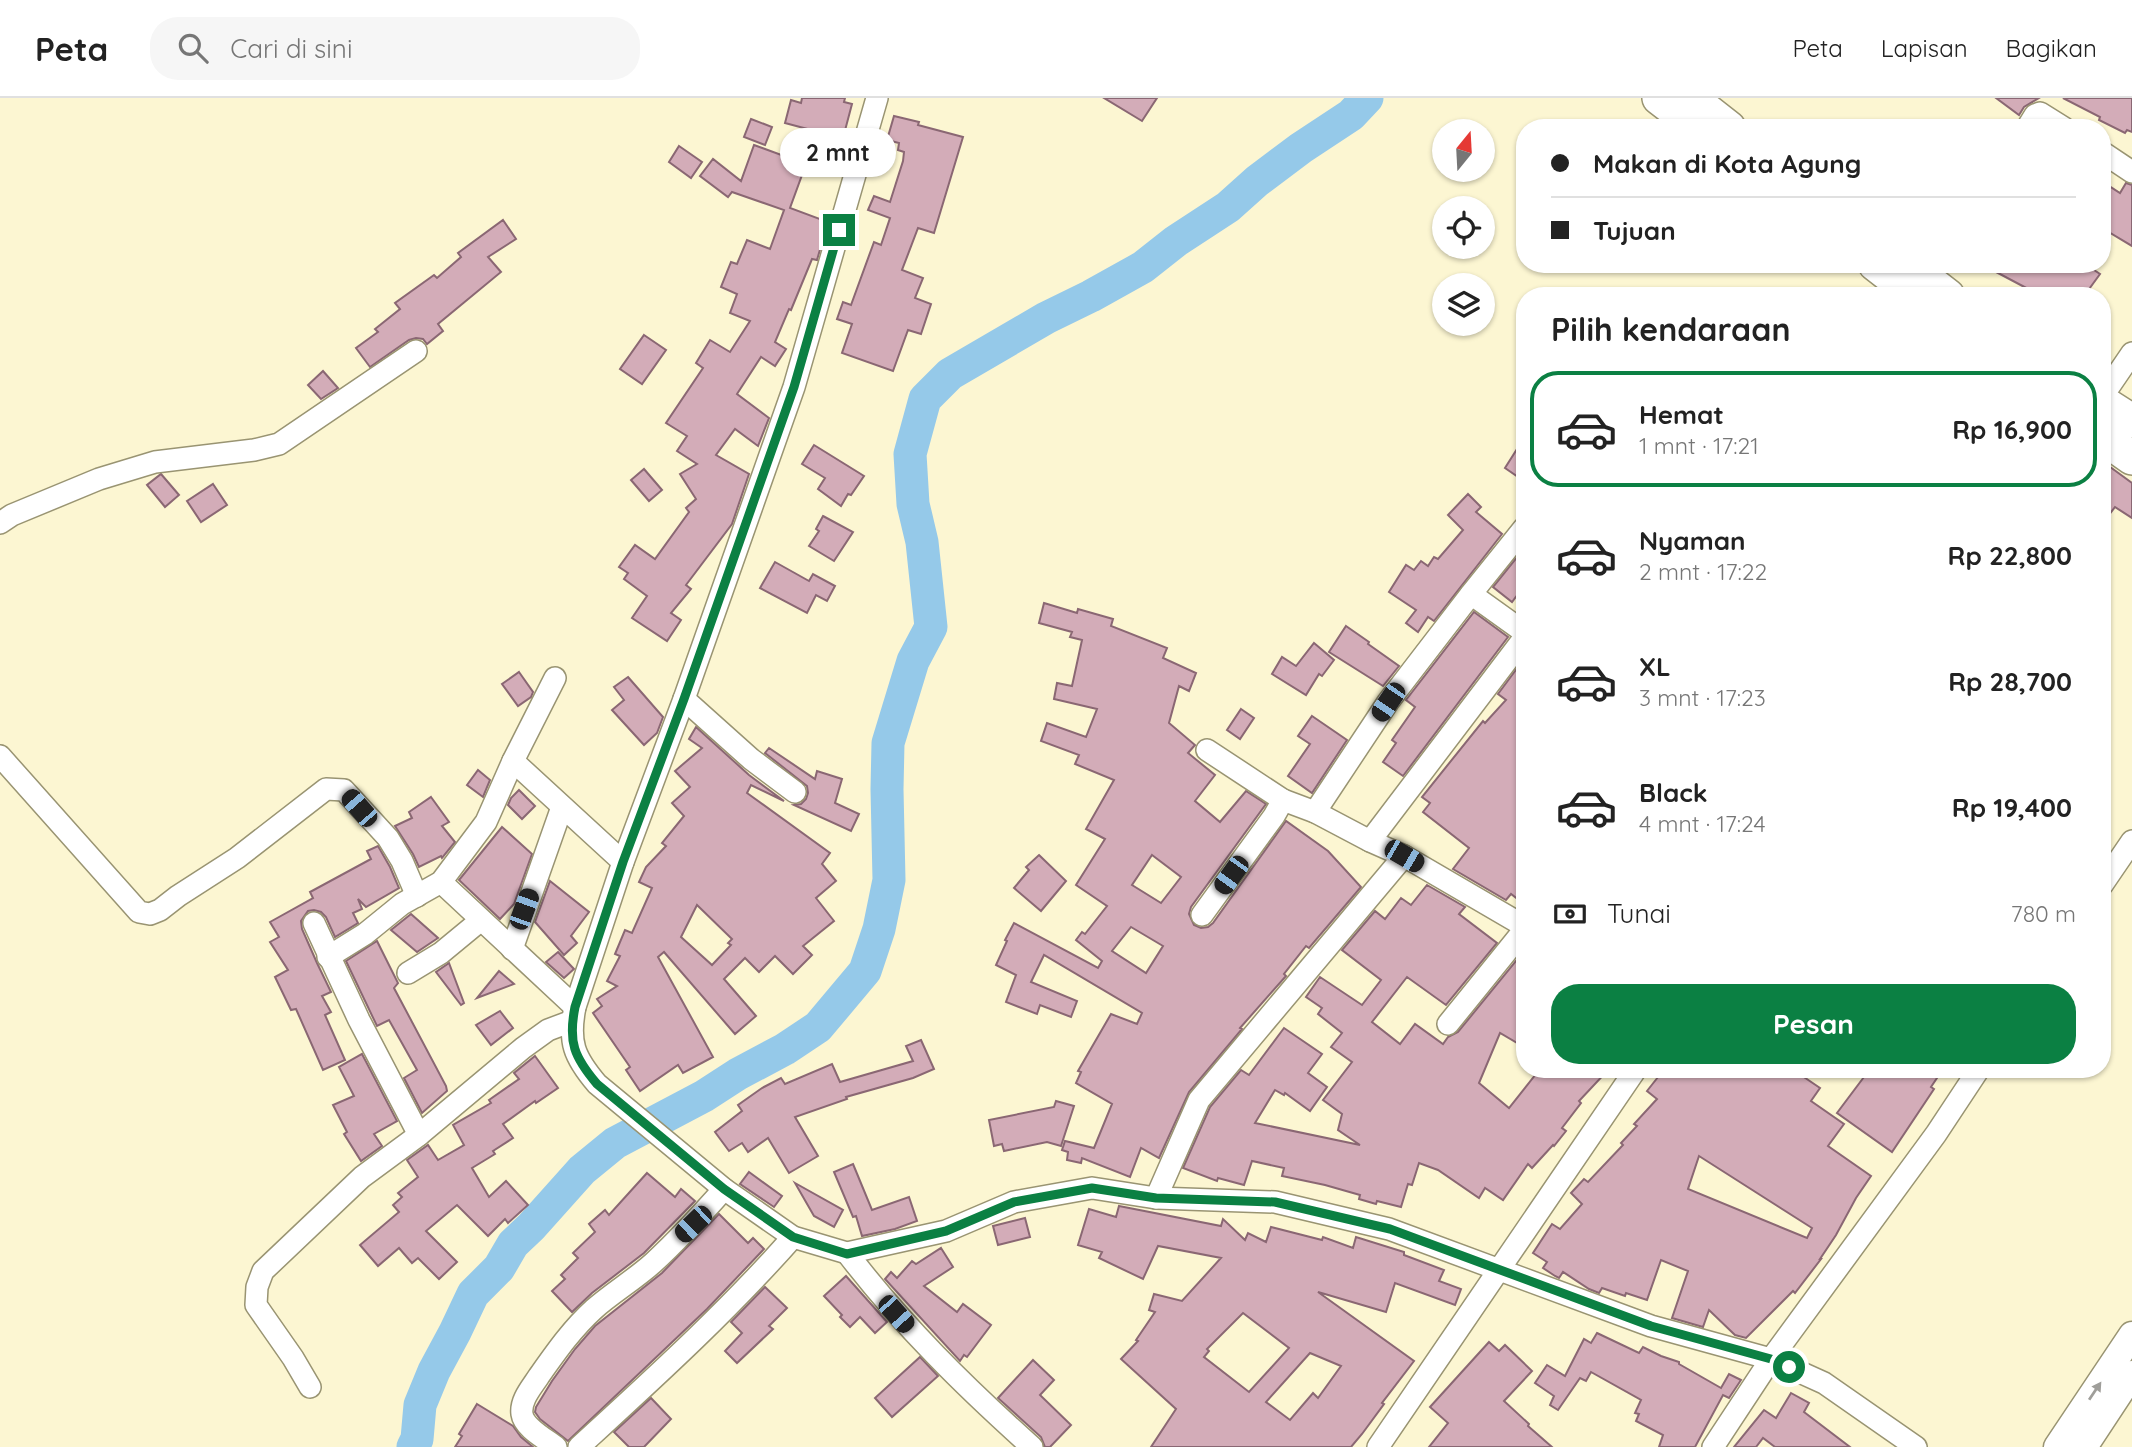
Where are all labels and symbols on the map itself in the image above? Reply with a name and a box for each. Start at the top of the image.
north arrow [1432,119,1494,182]
callout: 2 mnt [781,129,897,178]
route end [823,214,855,246]
car [1368,679,1409,725]
car [338,785,381,831]
car [1381,836,1428,876]
car [1211,852,1252,898]
car [507,886,542,932]
car [671,1202,716,1246]
car [875,1291,918,1337]
route start [1773,1351,1805,1383]
one-way arrow [2088,1382,2101,1401]

